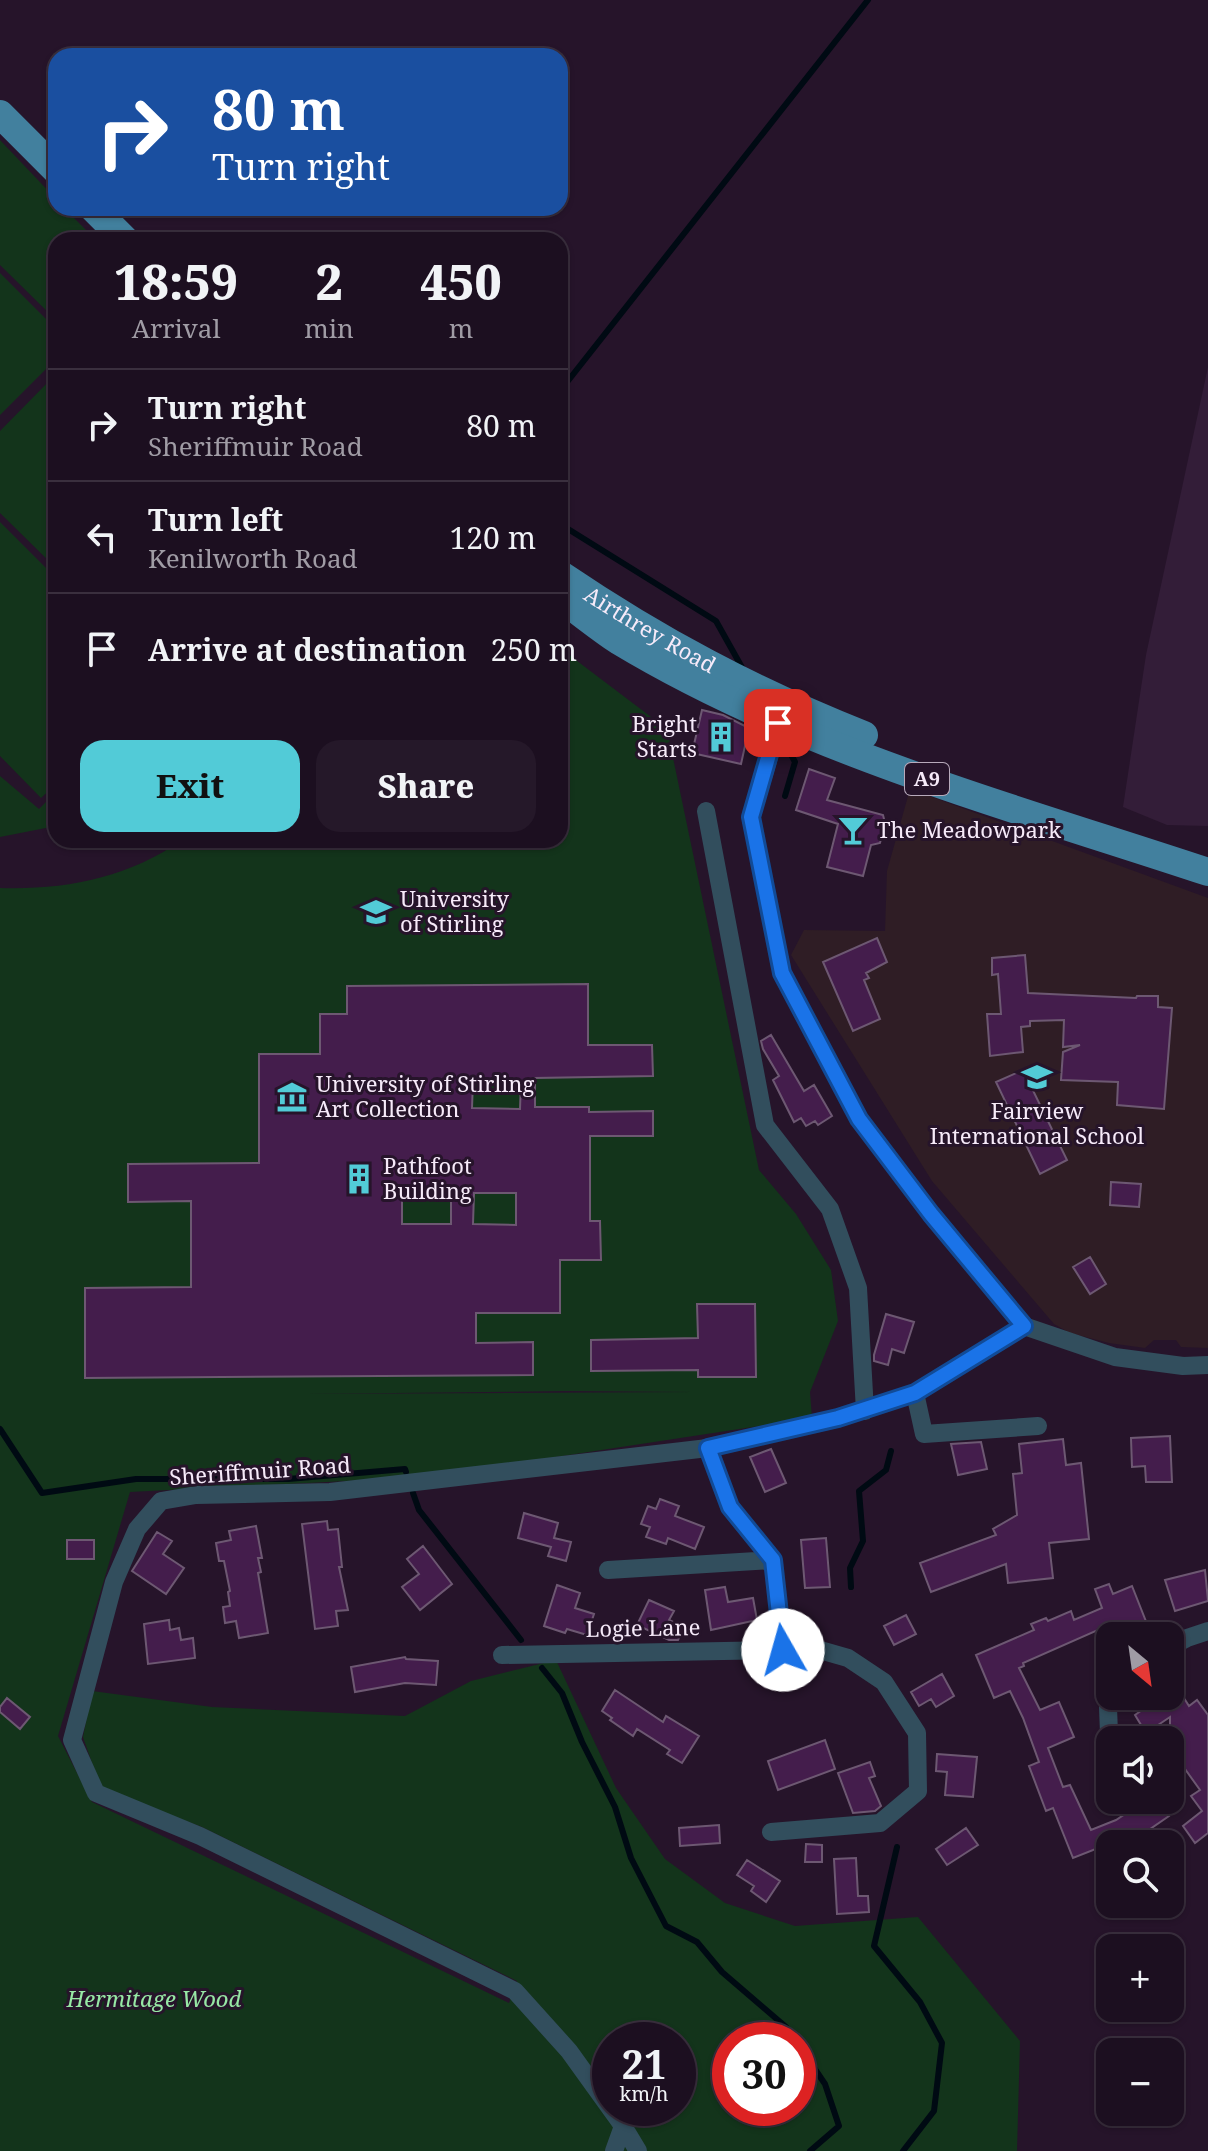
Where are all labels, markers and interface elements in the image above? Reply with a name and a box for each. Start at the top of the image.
text: 80 m [212,70,345,146]
icon: right [80,80,184,184]
text: Turn right [212,142,390,191]
text: 18:59 [114,249,238,314]
text: 2 [315,249,343,314]
text: 450 [420,249,502,314]
text: Arrival [132,310,221,346]
text: min [304,310,354,346]
text: m [449,310,473,346]
text: Turn right [148,387,306,428]
icon: right [80,403,124,447]
text: 80 m [466,405,536,446]
text: Sheriffmuir Road [148,428,363,464]
text: Turn left [148,499,283,540]
icon: left [80,515,124,559]
text: 120 m [450,517,536,558]
text: Kenilworth Road [148,540,357,576]
street label: Airthrey Road [579,578,722,679]
icon: arrive [80,627,124,671]
text: Arrive at destination [148,629,467,670]
text: 250 m [491,629,577,670]
pin [744,689,812,757]
icon: arrive [756,701,800,745]
place label: Bright Starts [632,708,697,763]
building icon: Bright Starts [704,720,738,754]
button: Exit [80,740,300,832]
button: Share [316,740,536,832]
road number: A9 [905,763,949,795]
bar icon: The Meadowpark [836,813,870,847]
place label: The Meadowpark [877,814,1061,844]
place label: University of Stirling [400,883,510,938]
school or university icon: University of Stirling [359,895,393,929]
school or university icon: Fairview International School [1020,1060,1054,1094]
place label: University of Stirling Art Collection [316,1068,534,1123]
museum icon: University of Stirling Art Collection [275,1080,309,1114]
place label: Fairview International School [930,1095,1144,1150]
place label: Pathfoot Building [383,1150,472,1205]
building icon: Pathfoot Building [342,1162,376,1196]
street label: Sheriffmuir Road [168,1449,352,1491]
position arrow [741,1608,825,1692]
street label: Logie Lane [585,1611,701,1643]
north arrow [1096,1622,1184,1710]
map controls [1096,1622,1184,2126]
button: sound [1096,1726,1184,1814]
button: search [1096,1830,1184,1918]
button: + [1096,1934,1184,2022]
park label: Hermitage Wood [66,1983,241,2013]
speed limit sign: 30 [712,2022,816,2126]
text: 21 [621,2036,667,2091]
button: − [1096,2038,1184,2126]
text: km/h [619,2080,669,2107]

